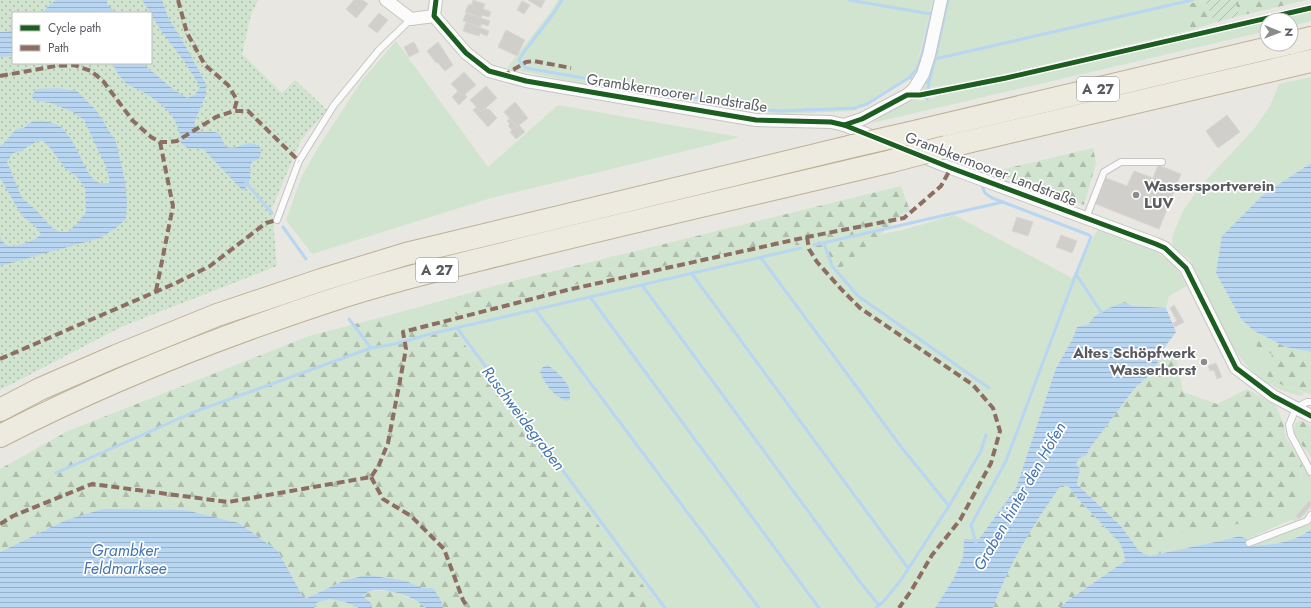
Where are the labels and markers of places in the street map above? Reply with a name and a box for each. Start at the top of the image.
place label: Wassersportverein LUV [1144,175,1274,214]
marker: Wassersportverein LUV [1131,190,1141,200]
place label: Altes Schöpfwerk Wasserhorst [1072,342,1196,381]
marker: Altes Schöpfwerk Wasserhorst [1199,357,1209,367]

